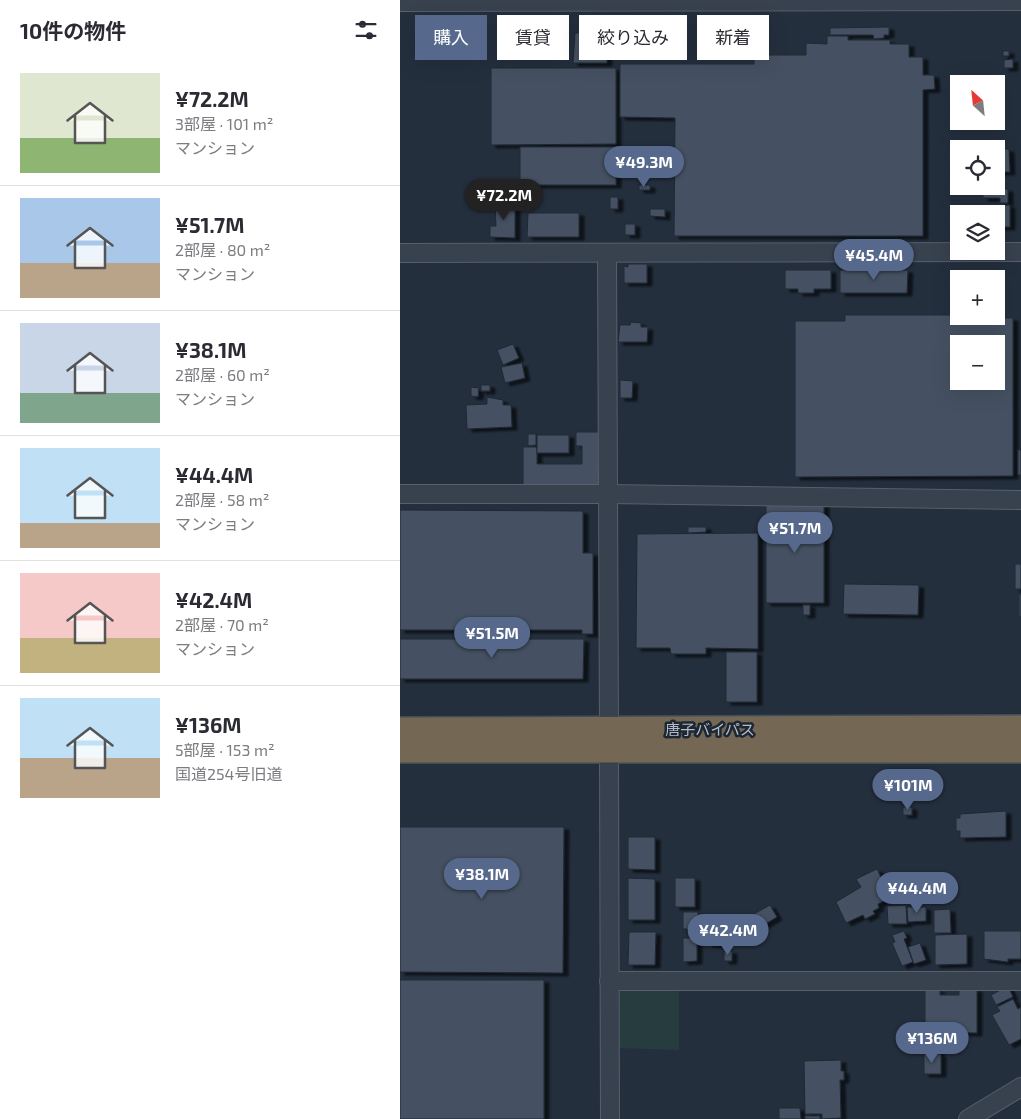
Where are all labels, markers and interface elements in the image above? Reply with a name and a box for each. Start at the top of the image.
chip: 購入 [415,15,487,60]
chip: 賃貸 [497,15,569,60]
chip: 絞り込み [579,15,687,60]
chip: 新着 [697,15,769,60]
icon: filters [352,16,380,44]
text: 10件の物件 [20,18,126,43]
north arrow [950,75,1005,130]
map controls [950,75,1005,390]
text: ¥72.2M [175,86,249,111]
icon: home [60,93,120,153]
text: 3部屋 · 101 m² [175,114,273,133]
text: マンション [175,138,255,157]
button: locate [950,140,1005,195]
pin: ¥49.3M [603,146,685,188]
text: ¥49.3M [615,152,673,171]
pin: ¥72.2M [463,178,545,221]
text: ¥72.2M [476,185,532,204]
button: layers [950,205,1005,260]
text: ¥51.7M [175,212,244,237]
icon: home [60,218,120,278]
pin: ¥45.4M [833,238,915,281]
text: 2部屋 · 80 m² [175,240,270,259]
text: ¥45.4M [845,245,903,264]
text: マンション [175,264,255,283]
button: + [950,270,1005,325]
button: − [950,335,1005,390]
text: ¥38.1M [175,337,246,362]
icon: home [60,343,120,403]
text: 2部屋 · 60 m² [175,365,270,384]
text: マンション [175,389,255,408]
text: ¥44.4M [175,462,253,487]
icon: home [60,468,120,528]
text: 2部屋 · 58 m² [175,490,269,509]
pin: ¥51.7M [754,512,836,554]
text: マンション [175,514,255,533]
text: ¥51.7M [769,518,821,537]
text: ¥42.4M [175,587,252,612]
icon: home [60,593,120,653]
text: 2部屋 · 70 m² [175,615,269,634]
pin: ¥51.5M [451,616,533,659]
text: ¥51.5M [465,623,519,642]
text: マンション [175,639,255,658]
text: ¥136M [175,712,242,737]
icon: home [60,718,120,778]
street label: 唐子バイパス [665,720,755,738]
text: 5部屋 · 153 m² [175,740,275,759]
text: 国道254号旧道 [175,764,282,783]
pin: ¥101M [873,768,943,811]
text: ¥101M [883,775,933,794]
pin: ¥38.1M [441,858,523,900]
text: ¥38.1M [455,864,509,883]
pin: ¥44.4M [876,872,958,914]
text: ¥44.4M [887,878,947,897]
pin: ¥42.4M [687,914,769,956]
text: ¥42.4M [699,920,757,939]
pin: ¥136M [897,1022,967,1064]
text: ¥136M [907,1028,957,1047]

